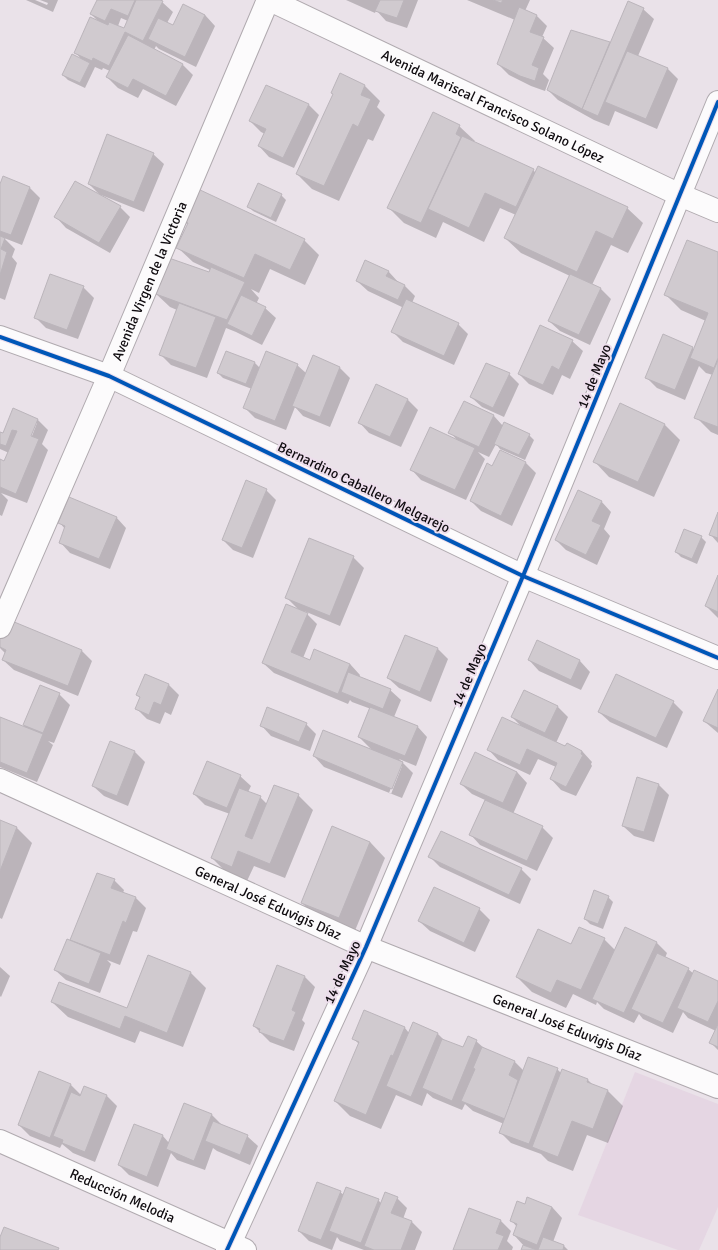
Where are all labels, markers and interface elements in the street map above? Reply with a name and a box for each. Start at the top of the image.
street label: Avenida Mariscal Francisco Solano López [379,46,607,167]
street label: Avenida Virgen de la Victoria [109,199,191,363]
street label: 14 de Mayo [574,342,615,411]
street label: Bernardino Caballero Melgarejo [275,438,453,537]
street label: 14 de Mayo [448,641,490,710]
street label: General José Eduvigis Díaz [192,862,344,944]
street label: 14 de Mayo [320,938,364,1006]
street label: General José Eduvigis Díaz [490,990,644,1065]
street label: Reducción Melodia [67,1165,177,1227]

